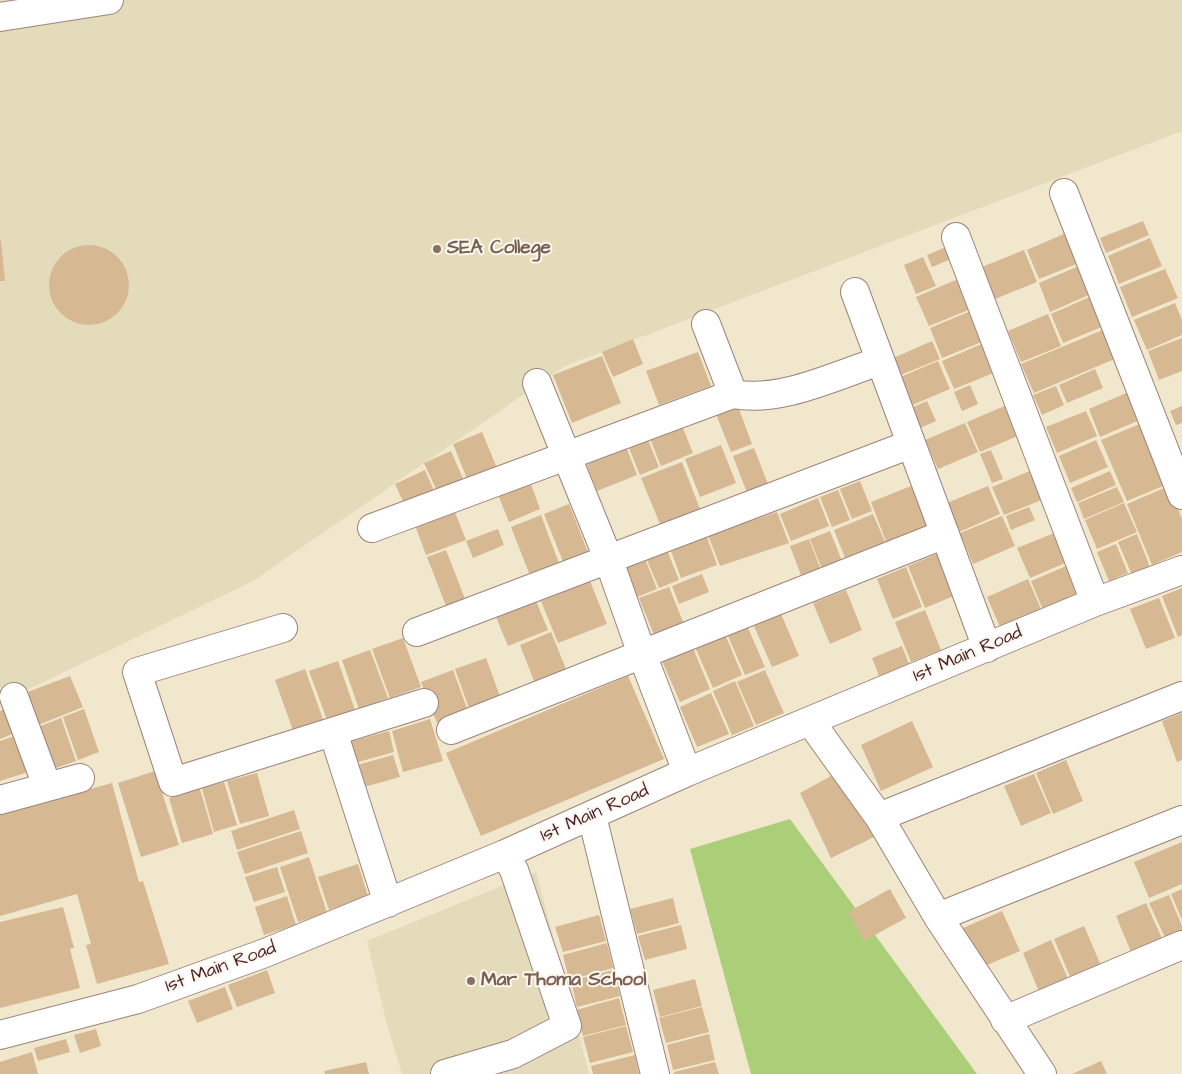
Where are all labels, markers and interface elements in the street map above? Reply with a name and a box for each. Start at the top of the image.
place label: SEA College [447,238,551,260]
marker: SEA College [431,243,443,255]
street label: 1st Main Road [910,622,1026,688]
street label: 1st Main Road [537,780,653,848]
street label: 1st Main Road [162,937,280,999]
place label: Mar Thoma School [481,970,646,992]
marker: Mar Thoma School [465,975,477,987]

